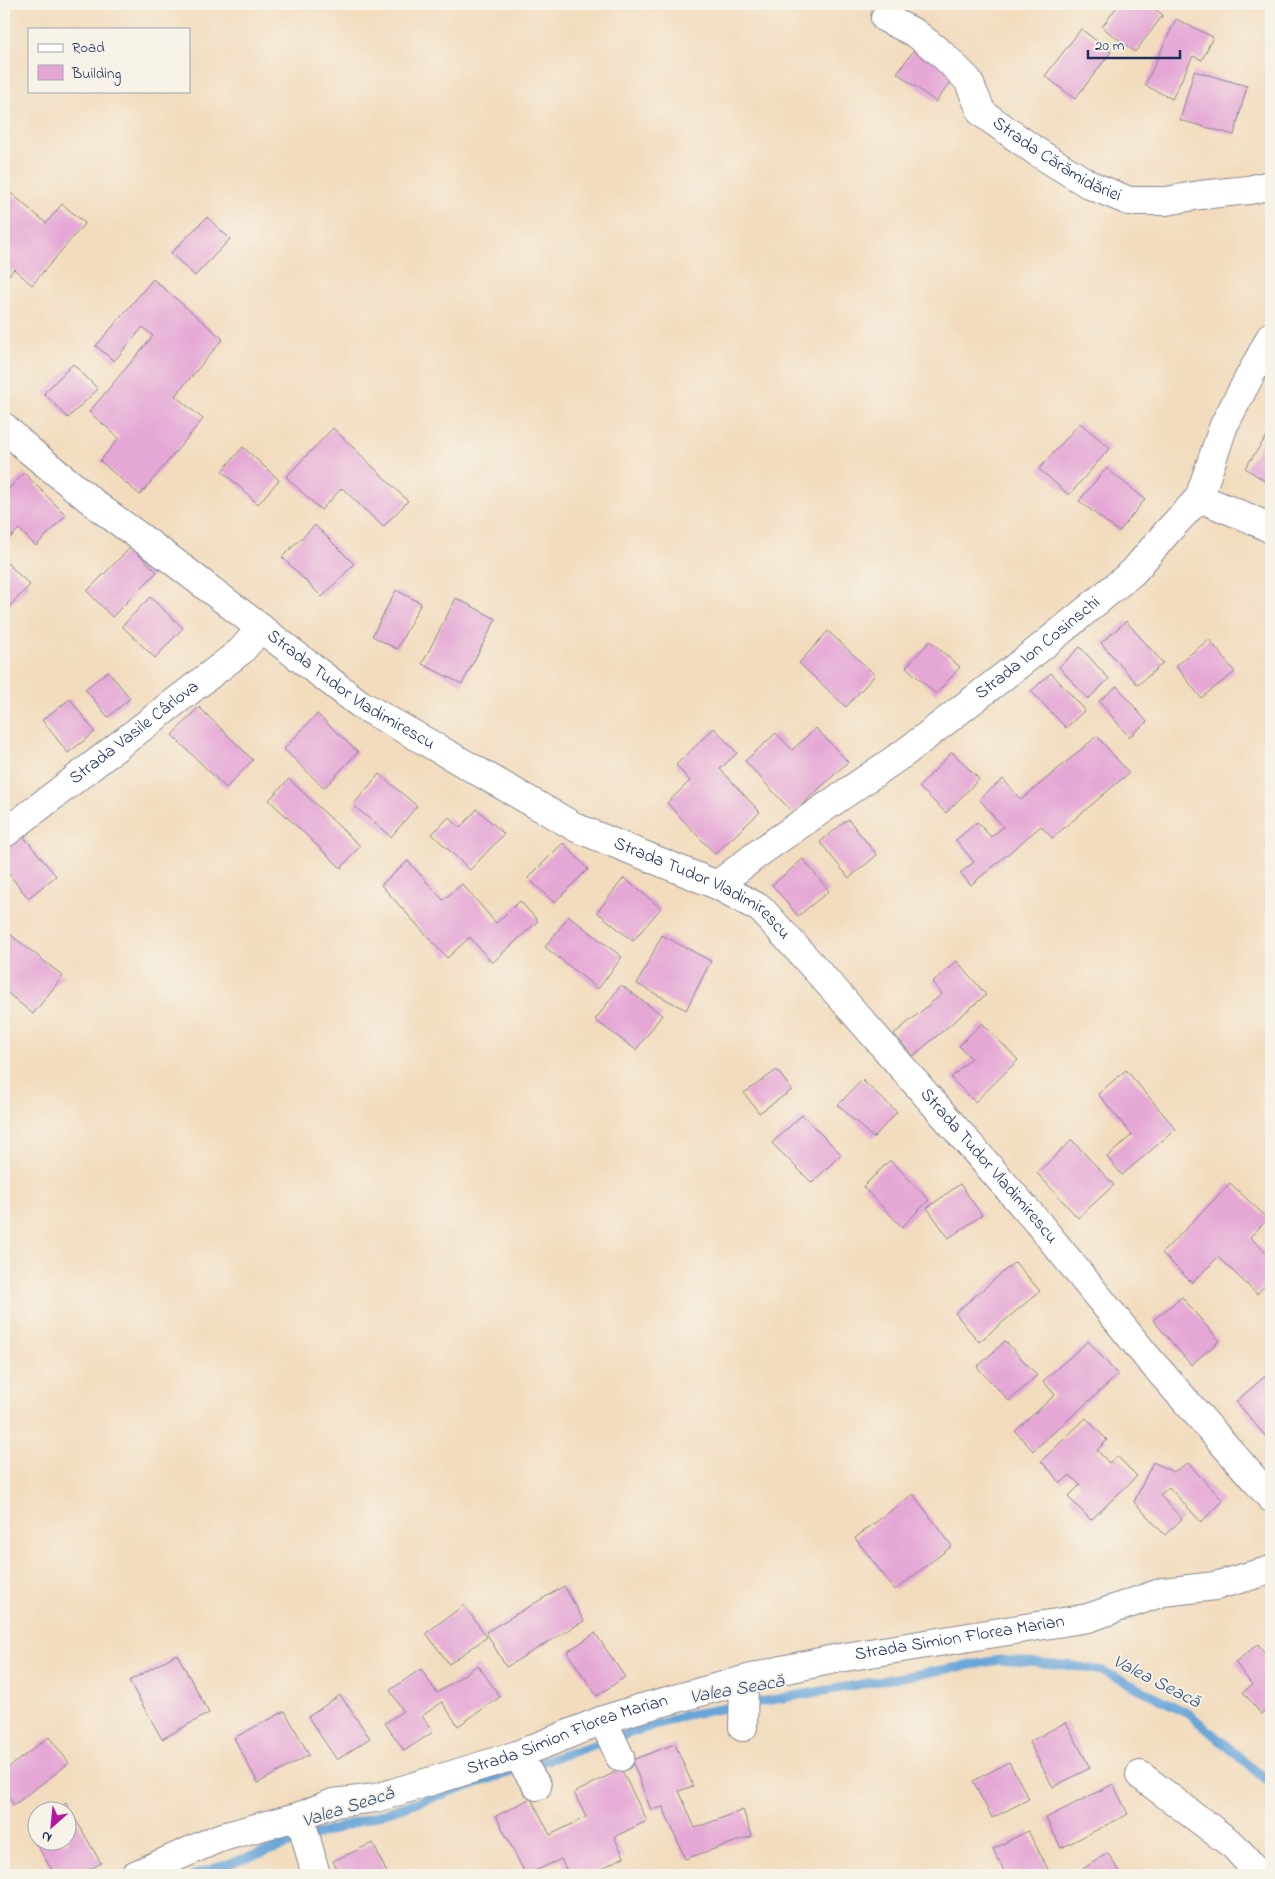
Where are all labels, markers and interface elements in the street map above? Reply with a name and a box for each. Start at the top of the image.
legend [28,28,190,92]
scale bar [1088,28,1180,60]
text: 20 m [1095,35,1125,57]
text: Road [72,37,105,59]
text: Building [71,63,121,86]
street label: Strada Cărămidăriei [987,111,1125,209]
street label: Strada Ion Cosinschi [970,590,1106,707]
street label: Strada Tudor Vladimirescu [261,624,440,757]
street label: Strada Vasile Cârlova [64,675,205,792]
street label: Strada Tudor Vladimirescu [609,831,796,946]
street label: Strada Tudor Vladimirescu [913,1083,1064,1250]
street label: Strada Simion Florea Marian [853,1609,1067,1668]
water label: Valea Seacă [1108,1648,1206,1716]
water label: Valea Seacă [688,1668,787,1712]
street label: Strada Simion Florea Marian [463,1688,671,1783]
water label: Valea Seacă [299,1780,399,1836]
north arrow [28,1802,78,1852]
text: N [38,1825,56,1848]

